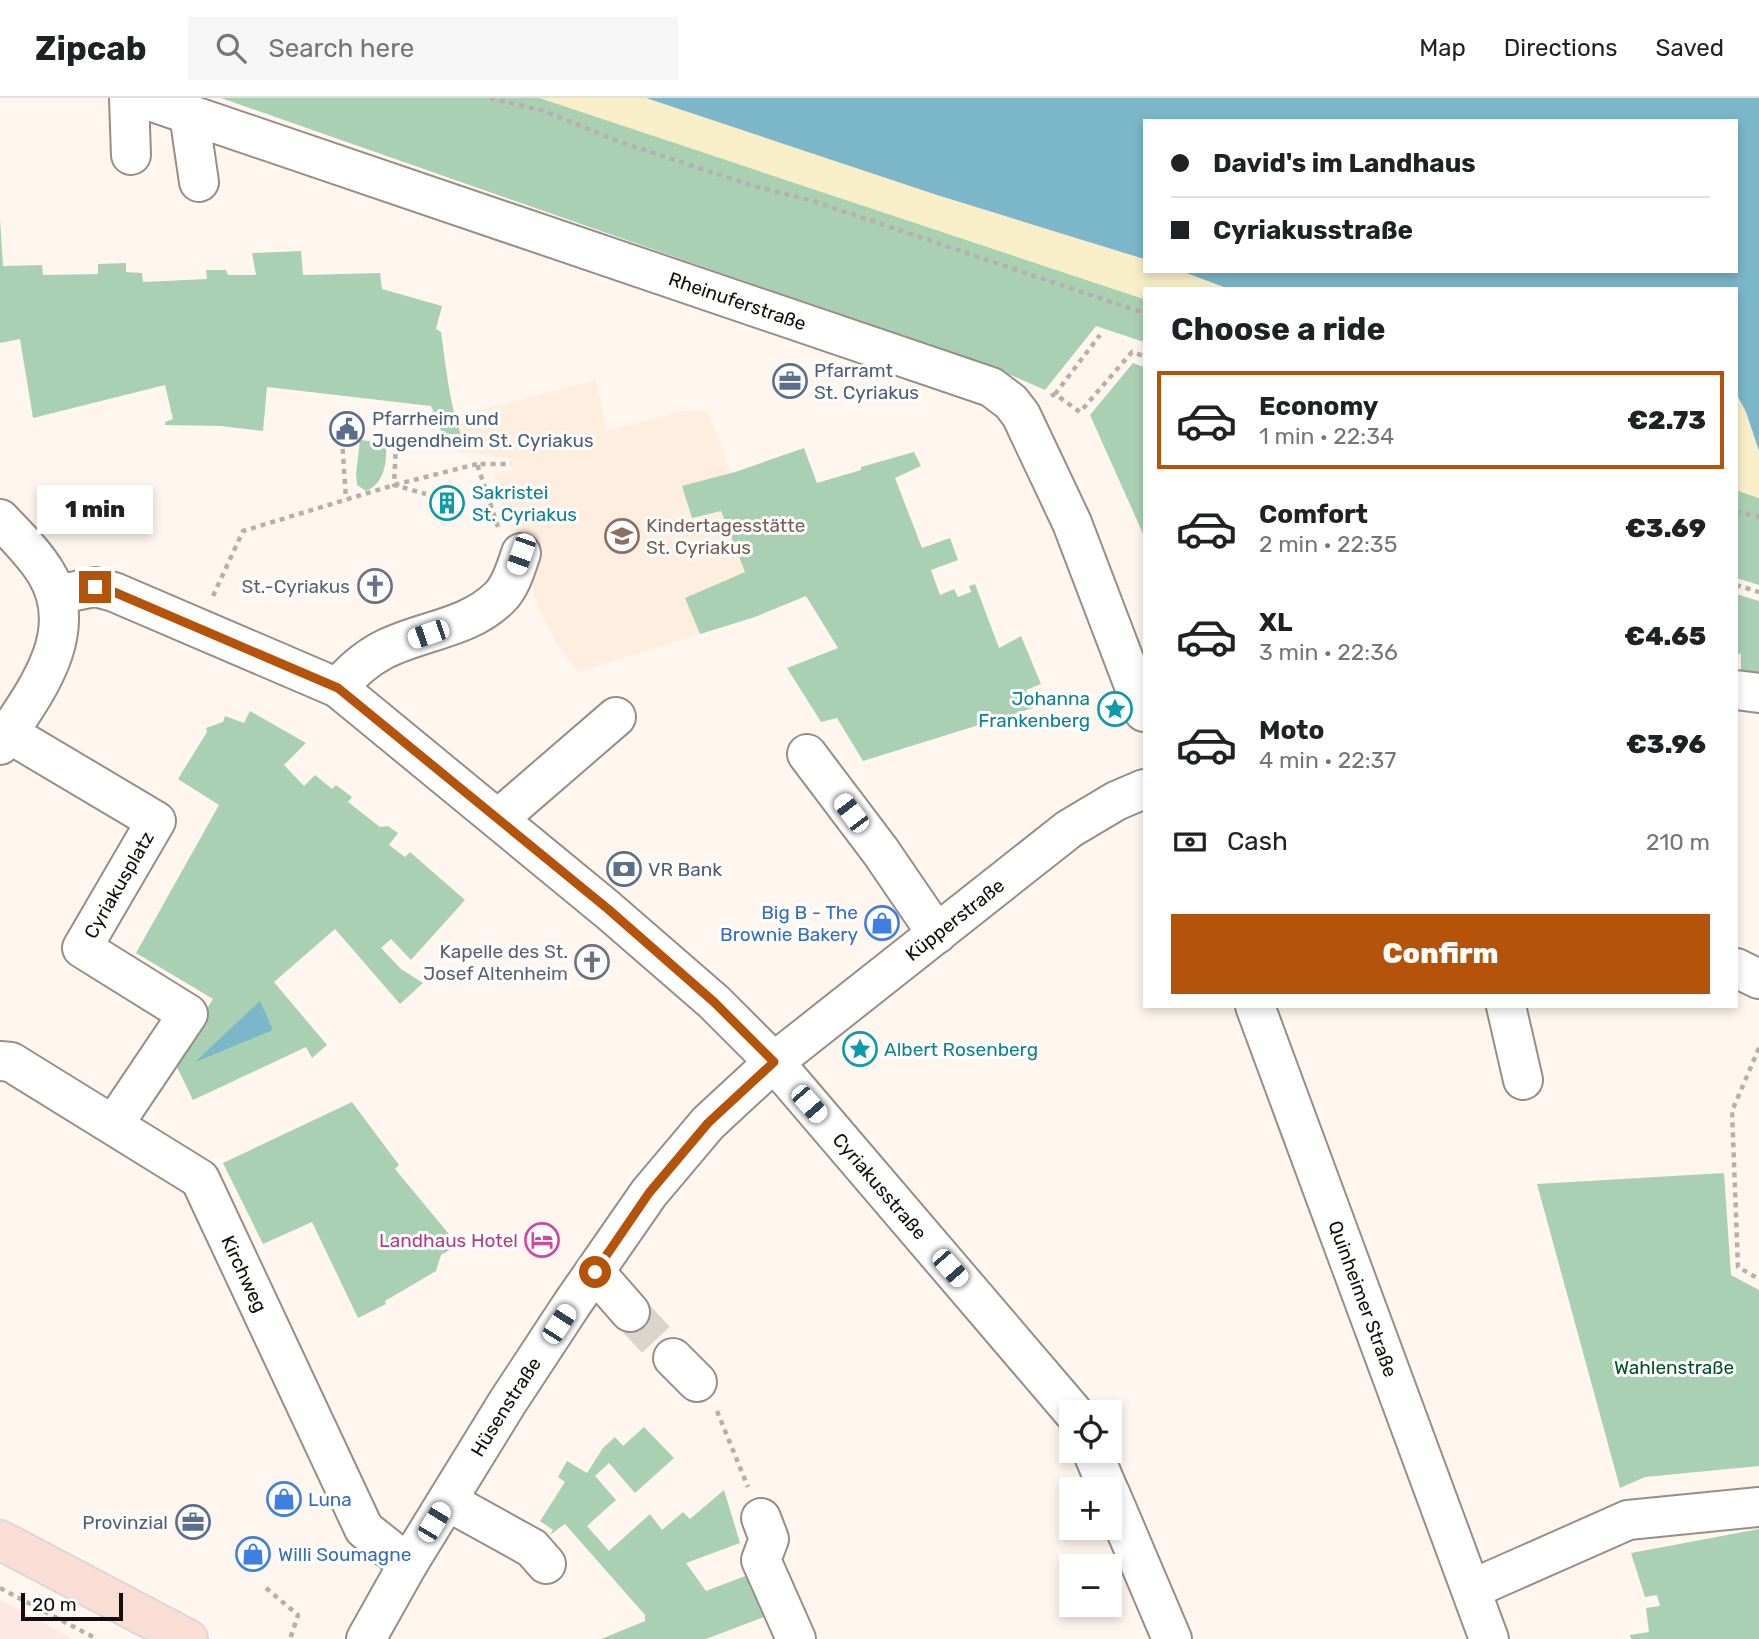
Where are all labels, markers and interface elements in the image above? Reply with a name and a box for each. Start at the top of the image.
search box [188,17,678,80]
text: Zipcab [35,29,146,68]
icon: search [212,29,250,67]
text: Search here [268,33,414,64]
text: Map [1419,34,1466,62]
text: Directions [1504,34,1617,62]
text: Saved [1655,34,1724,62]
text: David's im Landhaus [1213,148,1476,179]
text: Cyriakusstraße [1213,215,1413,246]
street label: Rheinuferstraße [666,267,809,335]
text: Choose a ride [1171,310,1385,348]
place label: Pfarramt St. Cyriakus [814,359,919,404]
office icon: Pfarramt St. Cyriakus [771,362,809,400]
icon: car [1175,389,1238,452]
text: Economy [1259,391,1378,422]
text: €2.73 [1627,405,1706,436]
place label: Pfarrheim und Jugendheim St. Cyriakus [372,407,594,452]
public building icon: Pfarrheim und Jugendheim St. Cyriakus [328,410,366,448]
text: 1 min · 22:34 [1259,422,1394,450]
place label: Sakristei St. Cyriakus [472,481,577,526]
building icon: Sakristei St. Cyriakus [428,484,466,522]
callout: 1 min [37,486,153,534]
text: 1 min [65,495,125,523]
icon: car [1175,497,1238,560]
text: Comfort [1259,499,1368,530]
text: €3.69 [1625,513,1706,544]
place label: Kindertagesstätte St. Cyriakus [646,514,805,559]
school or university icon: Kindertagesstätte St. Cyriakus [603,517,641,555]
text: 2 min · 22:35 [1259,530,1397,558]
car [505,531,538,577]
church icon: St.-Cyriakus [356,567,394,605]
route end [79,571,111,603]
place label: St.-Cyriakus [241,575,350,598]
icon: car [1175,605,1238,668]
text: XL [1259,607,1292,638]
car [405,617,452,651]
text: €4.65 [1624,621,1706,652]
text: 3 min · 22:36 [1259,638,1398,666]
place label: Johanna Frankenberg [978,687,1090,732]
place icon: Johanna Frankenberg [1096,690,1134,728]
icon: car [1175,713,1238,776]
text: Moto [1259,715,1324,746]
text: €3.96 [1626,729,1706,760]
text: 4 min · 22:37 [1259,746,1396,774]
car [830,790,873,836]
icon: cash [1171,823,1209,861]
text: Cash [1227,826,1288,857]
street label: Cyriakusplatz [79,827,159,943]
text: 210 m [1646,828,1710,856]
bank icon: VR Bank [605,850,643,888]
place label: VR Bank [648,858,722,881]
street label: Küpperstraße [901,873,1009,965]
place label: Big B - The Brownie Bakery [720,901,858,946]
shop icon: Big B - The Brownie Bakery [863,904,901,942]
button: Confirm [1171,914,1710,994]
place label: Kapelle des St. Josef Altenheim [423,940,568,985]
church icon: Kapelle des St. Josef Altenheim [573,943,611,981]
place icon: Albert Rosenberg [841,1030,879,1068]
place label: Albert Rosenberg [884,1038,1038,1061]
car [788,1081,831,1127]
street label: Cyriakusstraße [828,1128,932,1244]
street label: Quinheimer Straße [1324,1217,1403,1380]
hotel icon: Landhaus Hotel [523,1221,561,1259]
place label: Landhaus Hotel [379,1229,518,1252]
street label: Kirchweg [217,1232,272,1316]
car [929,1245,972,1291]
route start [579,1256,611,1288]
car [539,1301,580,1347]
street label: Hüsenstraße [465,1353,546,1461]
park label: Wahlenstraße [1614,1356,1734,1379]
map controls [1059,1400,1122,1617]
button: locate [1059,1400,1122,1463]
button: + [1059,1477,1122,1540]
shop icon: Luna [265,1480,303,1518]
place label: Luna [308,1488,352,1511]
car [415,1499,454,1545]
office icon: Provinzial [174,1503,212,1541]
place label: Provinzial [82,1511,168,1534]
shop icon: Willi Soumagne [234,1535,272,1573]
place label: Willi Soumagne [278,1543,411,1566]
button: − [1059,1554,1122,1617]
scale bar [21,1590,122,1622]
text: 20 m [32,1593,77,1616]

